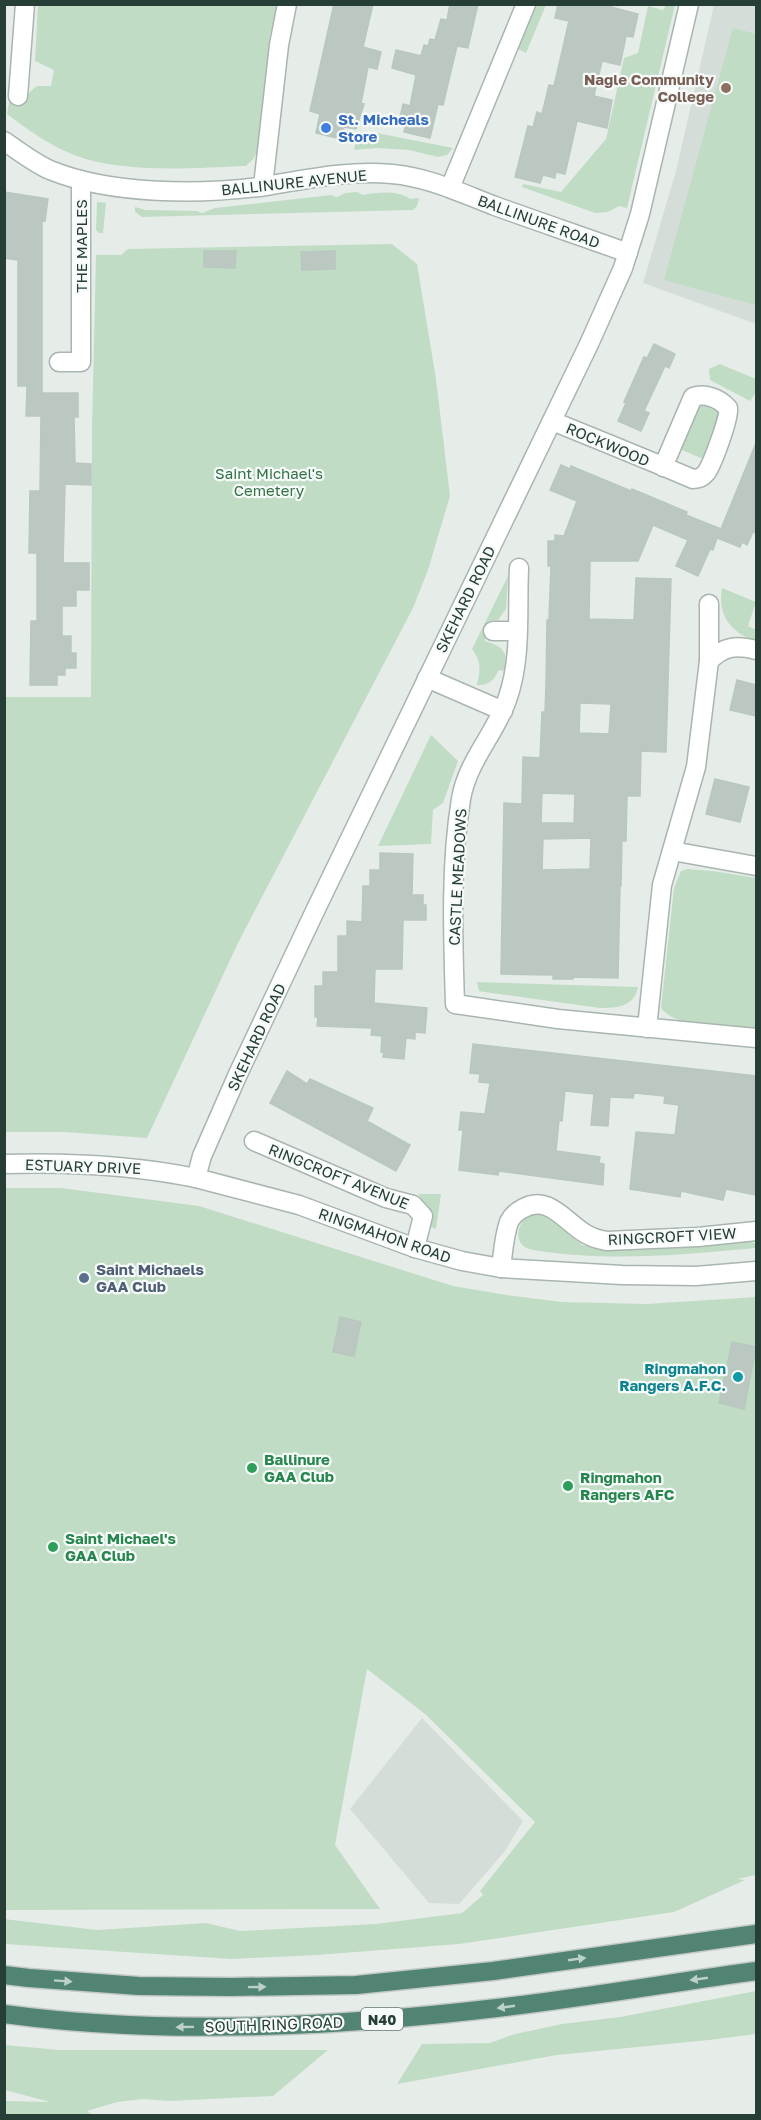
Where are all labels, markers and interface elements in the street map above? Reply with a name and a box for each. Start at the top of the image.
place label: Nagle Community College [584,70,714,105]
marker: Nagle Community College [719,81,733,95]
place label: St. Micheals Store [338,110,429,145]
marker: St. Micheals Store [319,121,333,135]
street label: BALLINURE AVENUE [220,165,368,199]
street label: BALLINURE ROAD [475,191,603,251]
street label: THE MAPLES [72,199,90,293]
street label: ROCKWOOD [564,418,652,470]
park label: Saint Michael's Cemetery [215,464,323,499]
street label: SKEHARD ROAD [431,543,499,655]
street label: CASTLE MEADOWS [444,808,470,946]
street label: SKEHARD ROAD [223,980,289,1094]
street label: RINGCROFT AVENUE [266,1140,412,1212]
street label: ESTUARY DRIVE [25,1155,141,1177]
street label: RINGMAHON ROAD [316,1204,454,1266]
street label: RINGCROFT VIEW [607,1224,737,1248]
place label: Saint Michaels GAA Club [96,1260,204,1295]
marker: Saint Michaels GAA Club [77,1271,91,1285]
place label: Ringmahon Rangers A.F.C. [619,1359,726,1394]
marker: Ringmahon Rangers A.F.C. [731,1370,745,1384]
place label: Ballinure GAA Club [264,1450,334,1485]
marker: Ballinure GAA Club [245,1461,259,1475]
place label: Ringmahon Rangers AFC [580,1468,675,1503]
marker: Ringmahon Rangers AFC [561,1479,575,1493]
place label: Saint Michael's GAA Club [65,1529,176,1564]
marker: Saint Michael's GAA Club [46,1540,60,1554]
one-way arrow [568,1955,587,1964]
one-way arrow [689,1975,708,1984]
one-way arrow [53,1976,72,1986]
one-way arrow [248,1982,267,1992]
one-way arrow [496,2002,515,2012]
road number: N40 [361,2008,403,2030]
street label: SOUTH RING ROAD [205,2013,343,2035]
one-way arrow [176,2022,195,2032]

